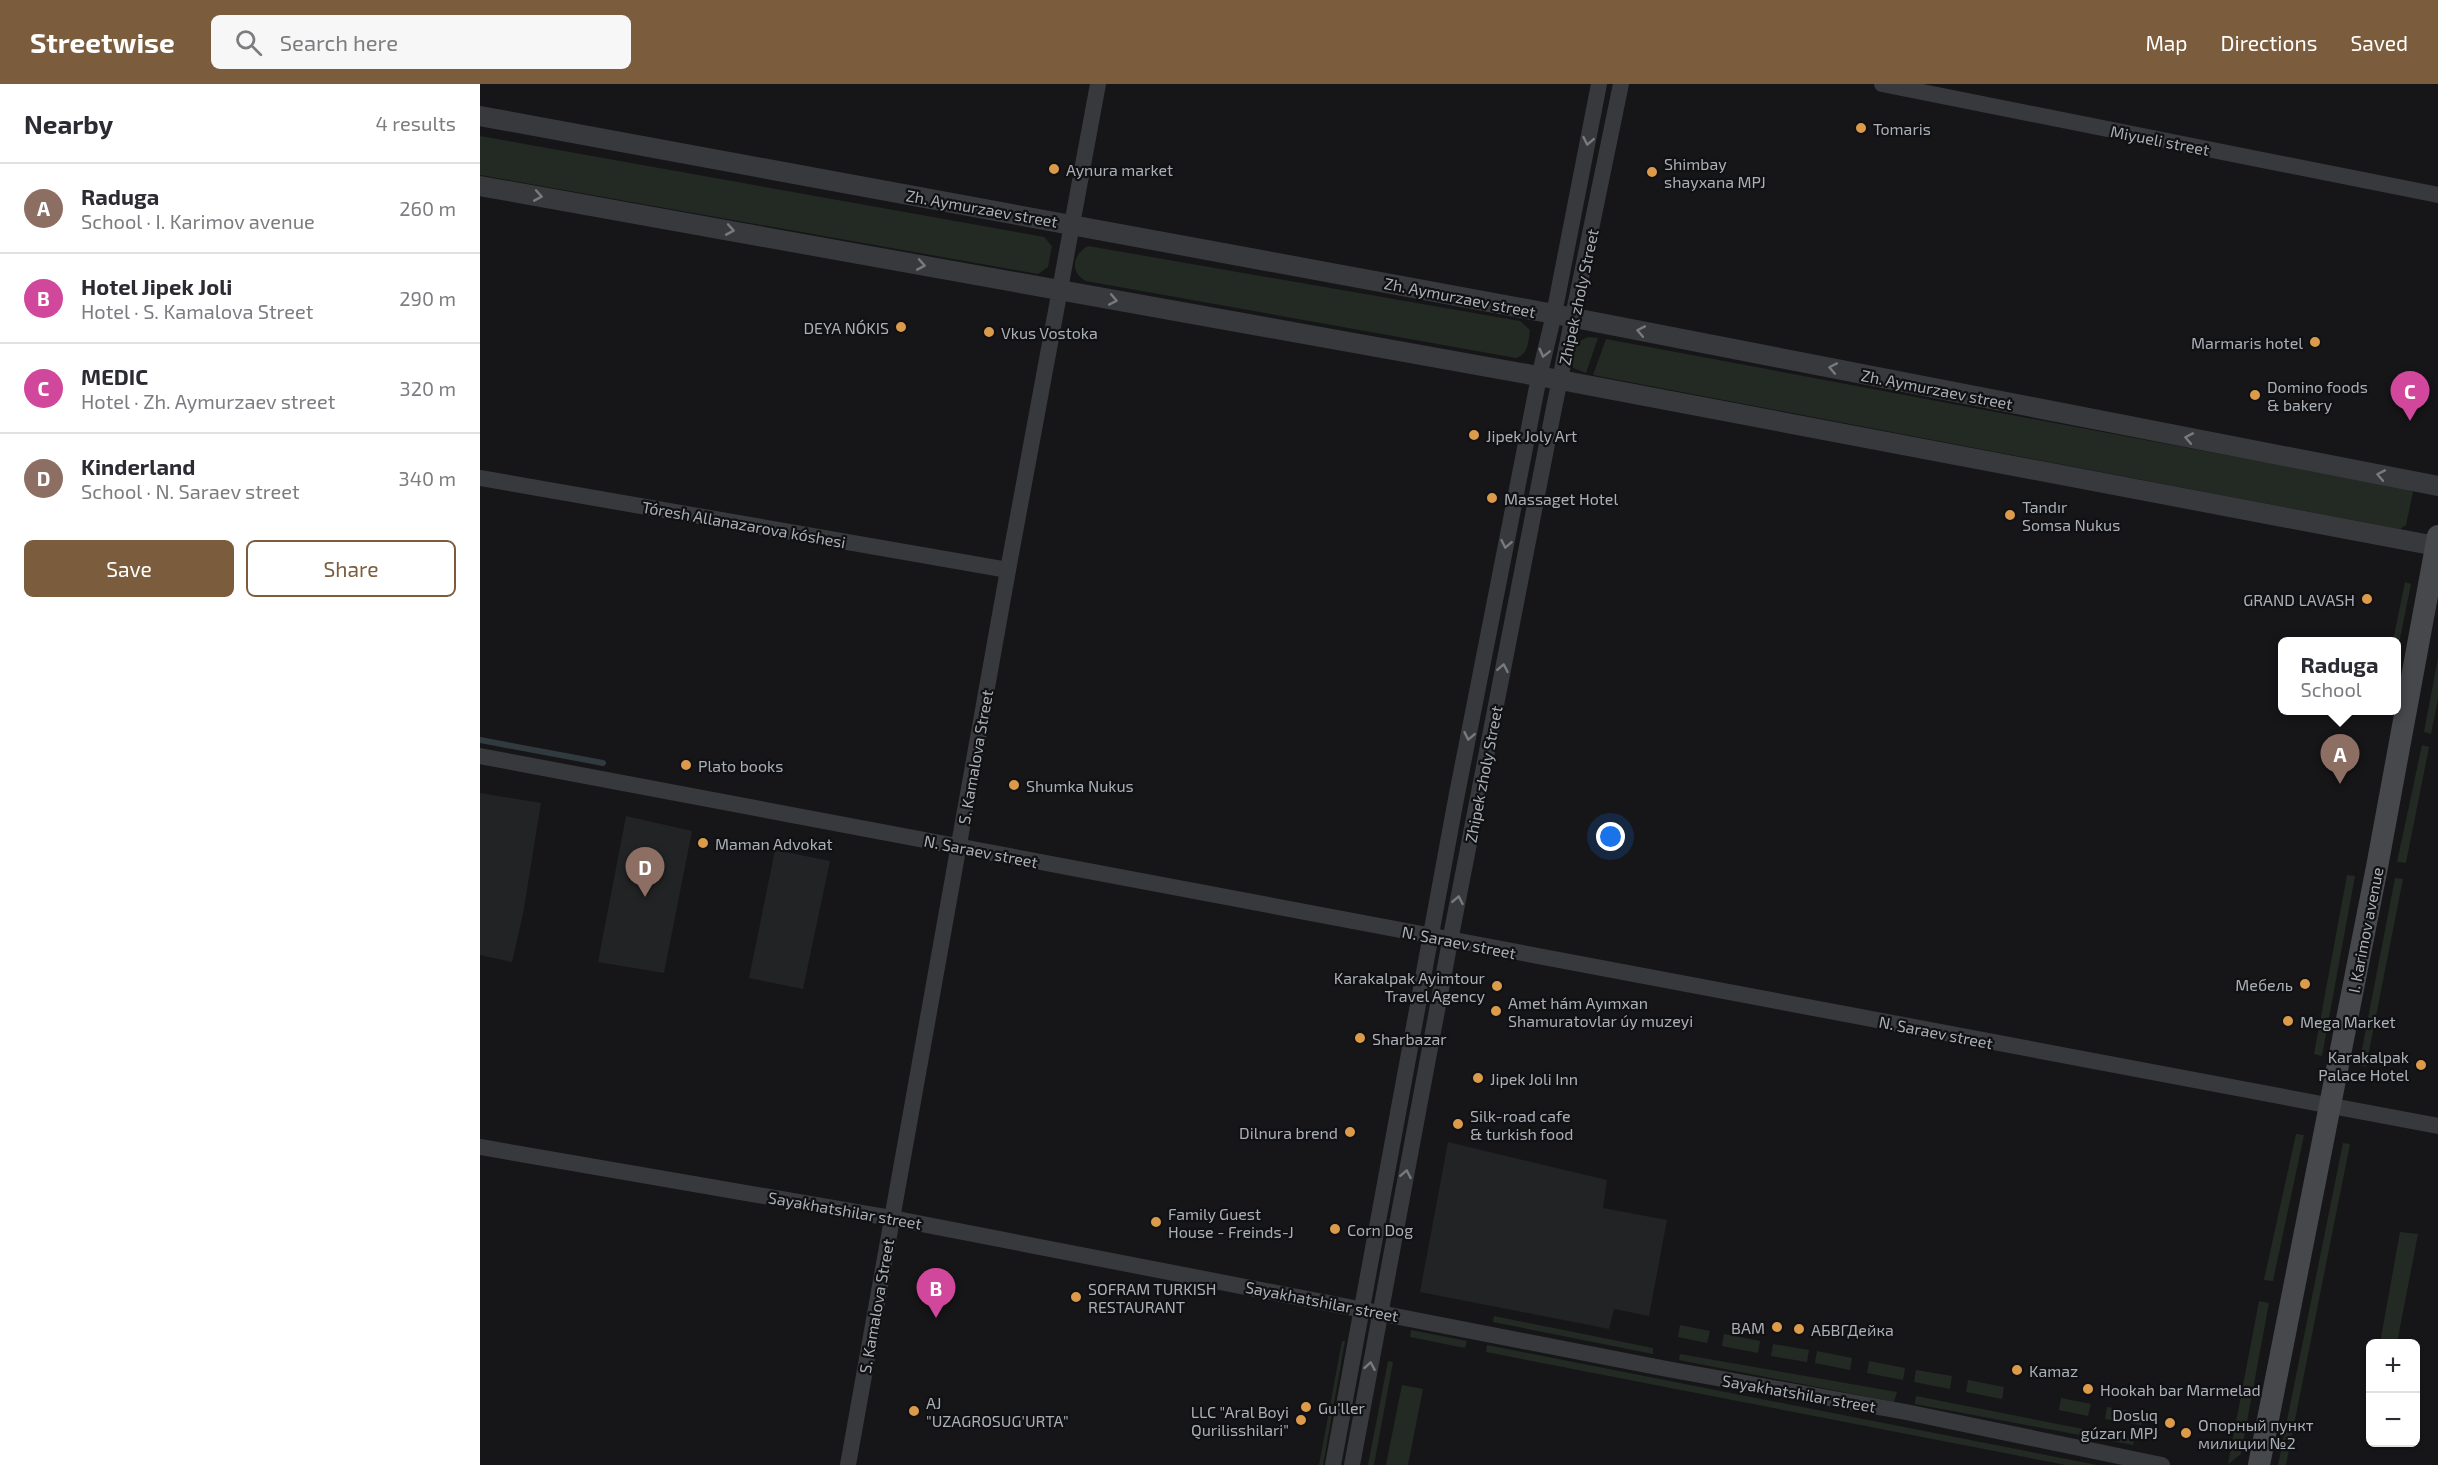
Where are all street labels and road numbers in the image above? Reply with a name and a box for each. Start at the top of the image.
street label: Miyueli street [2109,121,2211,159]
street label: Zh. Aymurzaev street [905,185,1059,231]
street label: Zhipek zholy Street [1554,227,1602,367]
street label: Zh. Aymurzaev street [1383,273,1537,321]
street label: Zh. Aymurzaev street [1860,365,2014,413]
street label: Tóresh Allanazarova kóshesi [641,497,847,551]
street label: S. Kamalova Street [954,688,996,826]
street label: Zhipek zholy Street [1460,704,1506,844]
street label: N. Saraev street [923,831,1039,871]
street label: I. Karimov avenue [2344,866,2386,994]
street label: N. Saraev street [1401,922,1517,962]
street label: N. Saraev street [1878,1012,1994,1052]
street label: Sayakhatshilar street [767,1187,923,1233]
street label: S. Kamalova Street [855,1237,897,1375]
street label: Sayakhatshilar street [1244,1277,1400,1325]
street label: Sayakhatshilar street [1721,1370,1877,1416]

